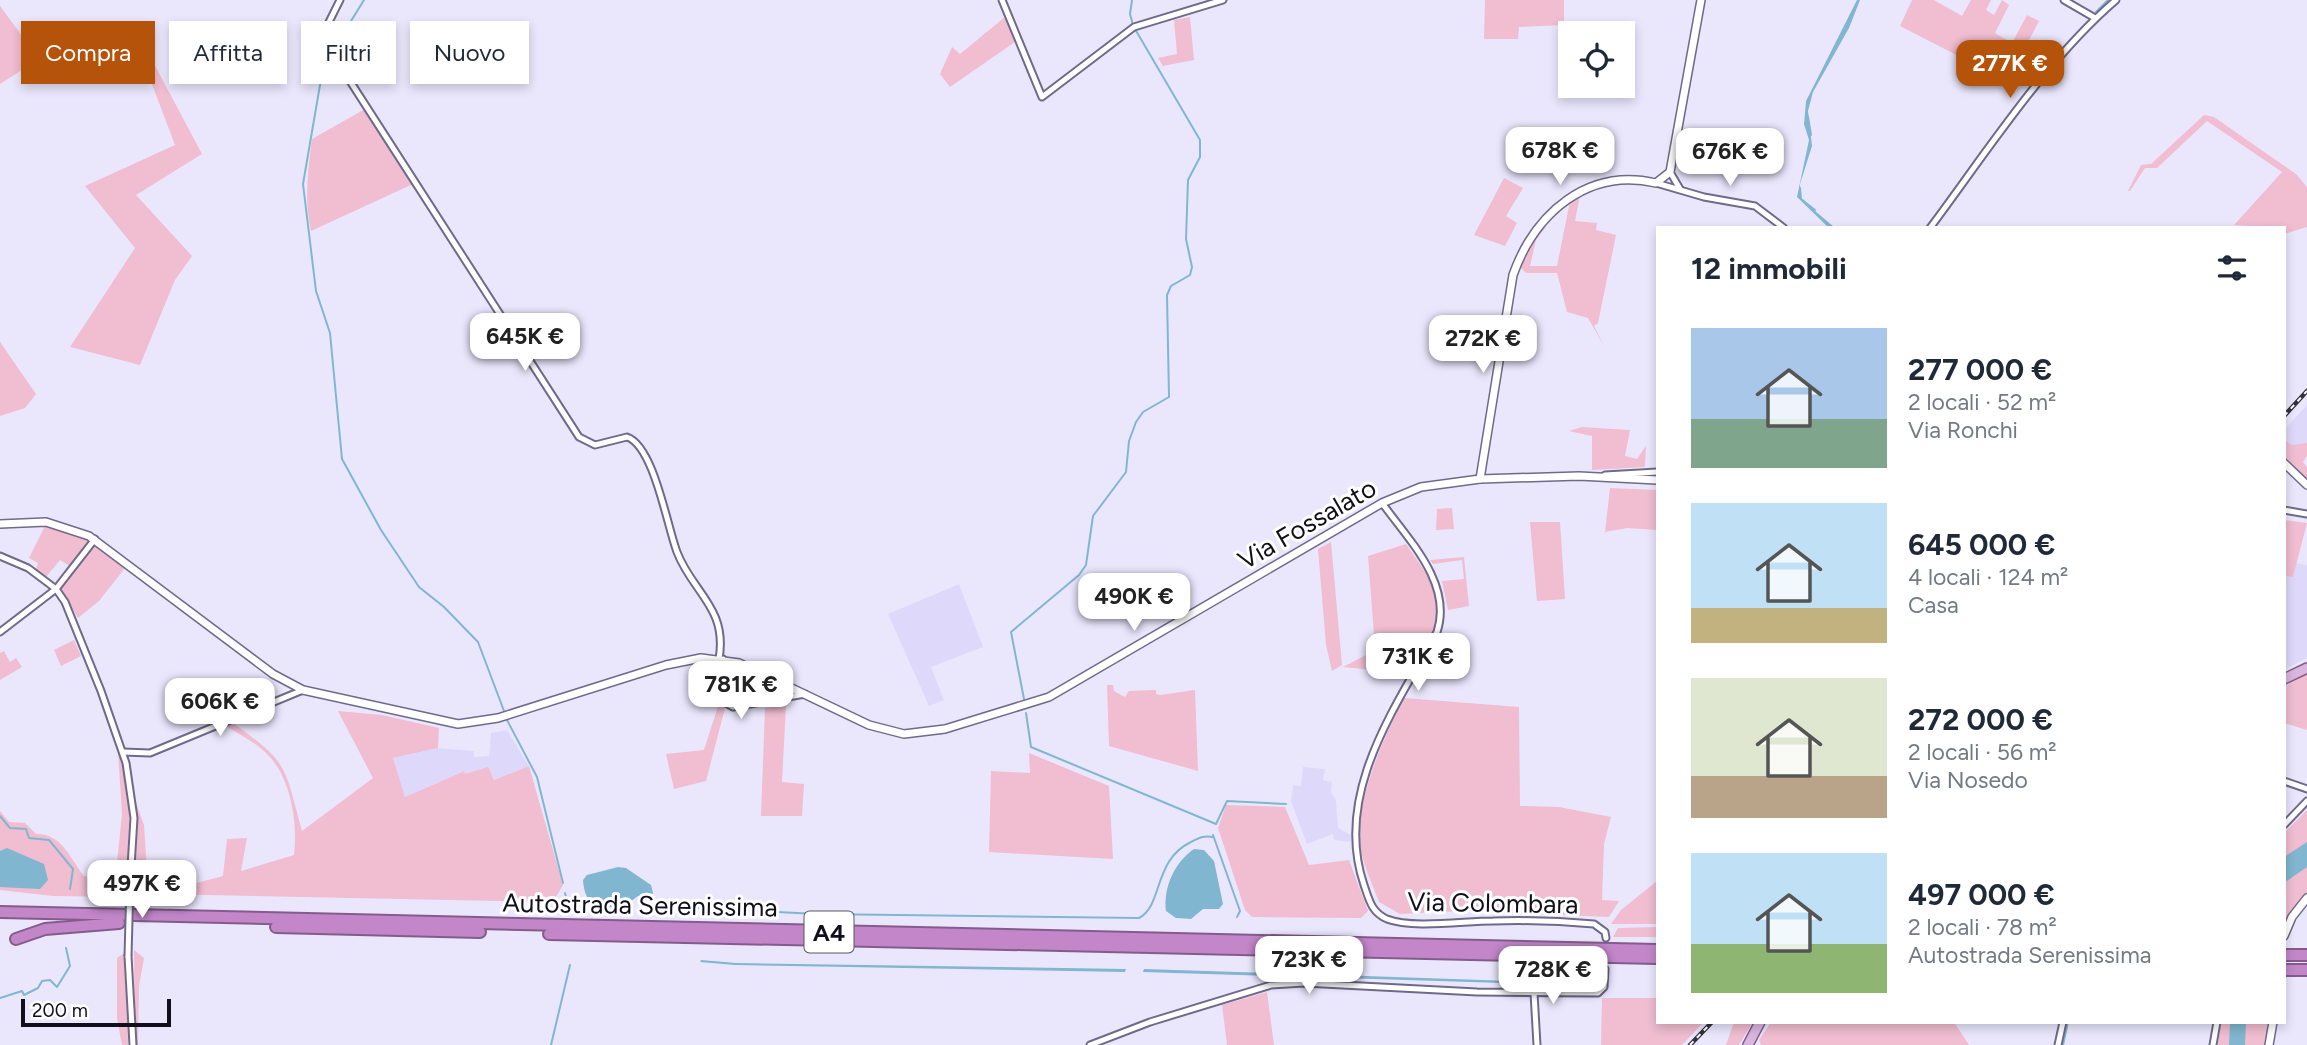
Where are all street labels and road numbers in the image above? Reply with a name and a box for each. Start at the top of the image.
street label: Via Fossalato [1232,472,1382,576]
street label: Via Colombara [1407,886,1579,920]
street label: Autostrada Serenissima [502,887,778,923]
road number: A4 [804,912,854,952]

